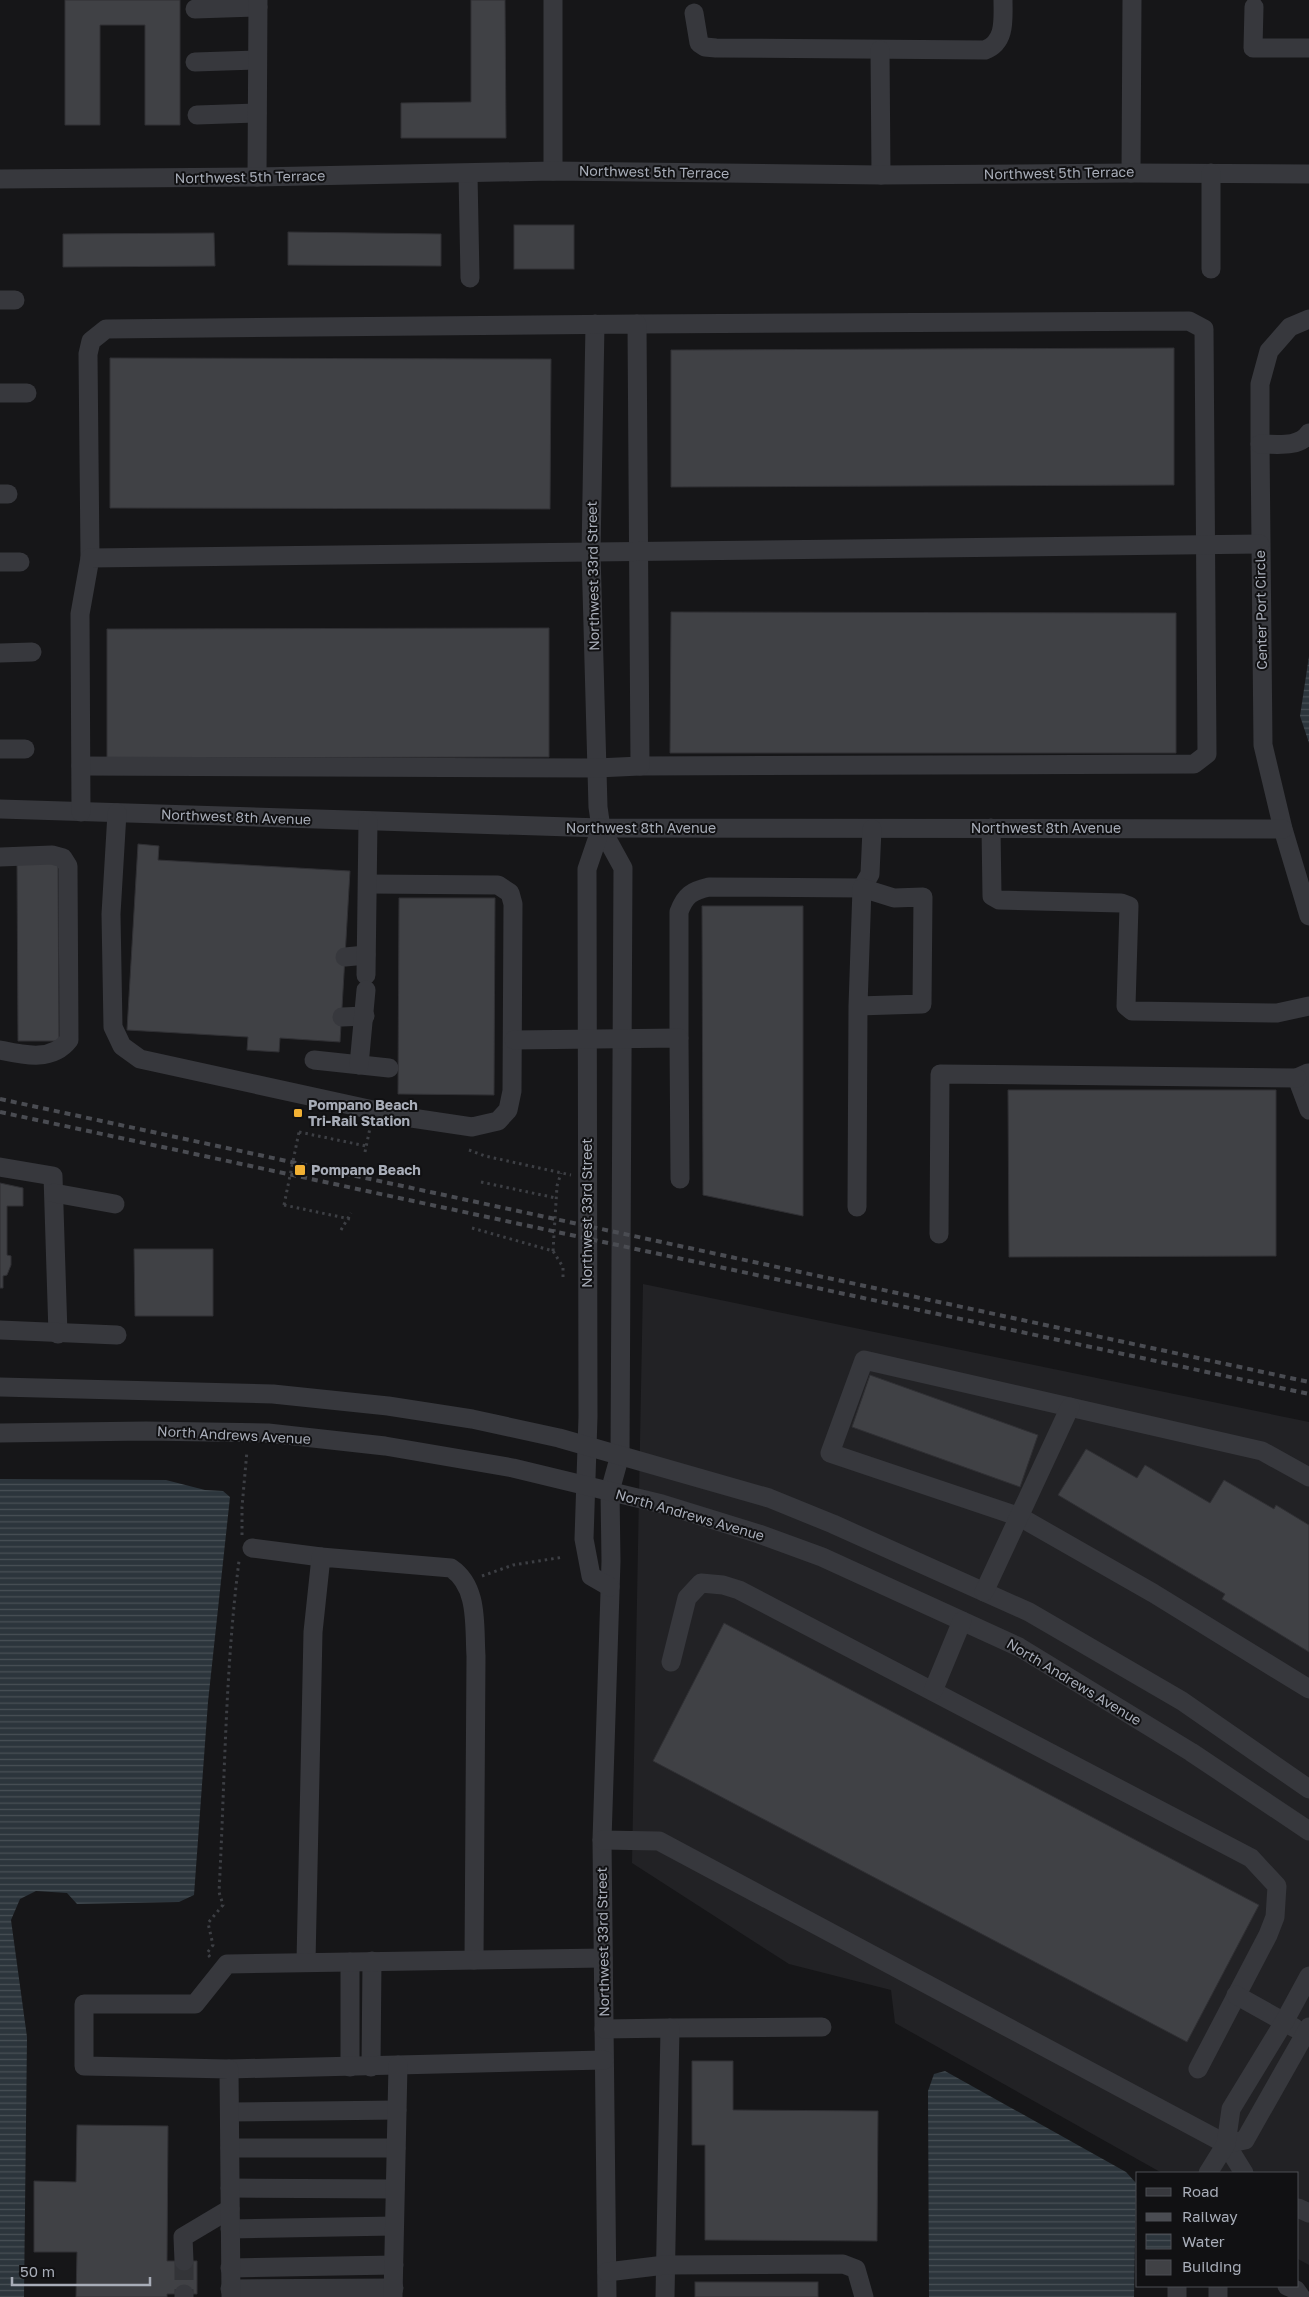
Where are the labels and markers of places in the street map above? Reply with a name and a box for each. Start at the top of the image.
place label: Pompano Beach Tri-Rail Station [308,1096,418,1129]
marker: Pompano Beach Tri-Rail Station [292,1107,304,1119]
place label: Pompano Beach [311,1161,421,1178]
marker: Pompano Beach [293,1163,307,1177]

